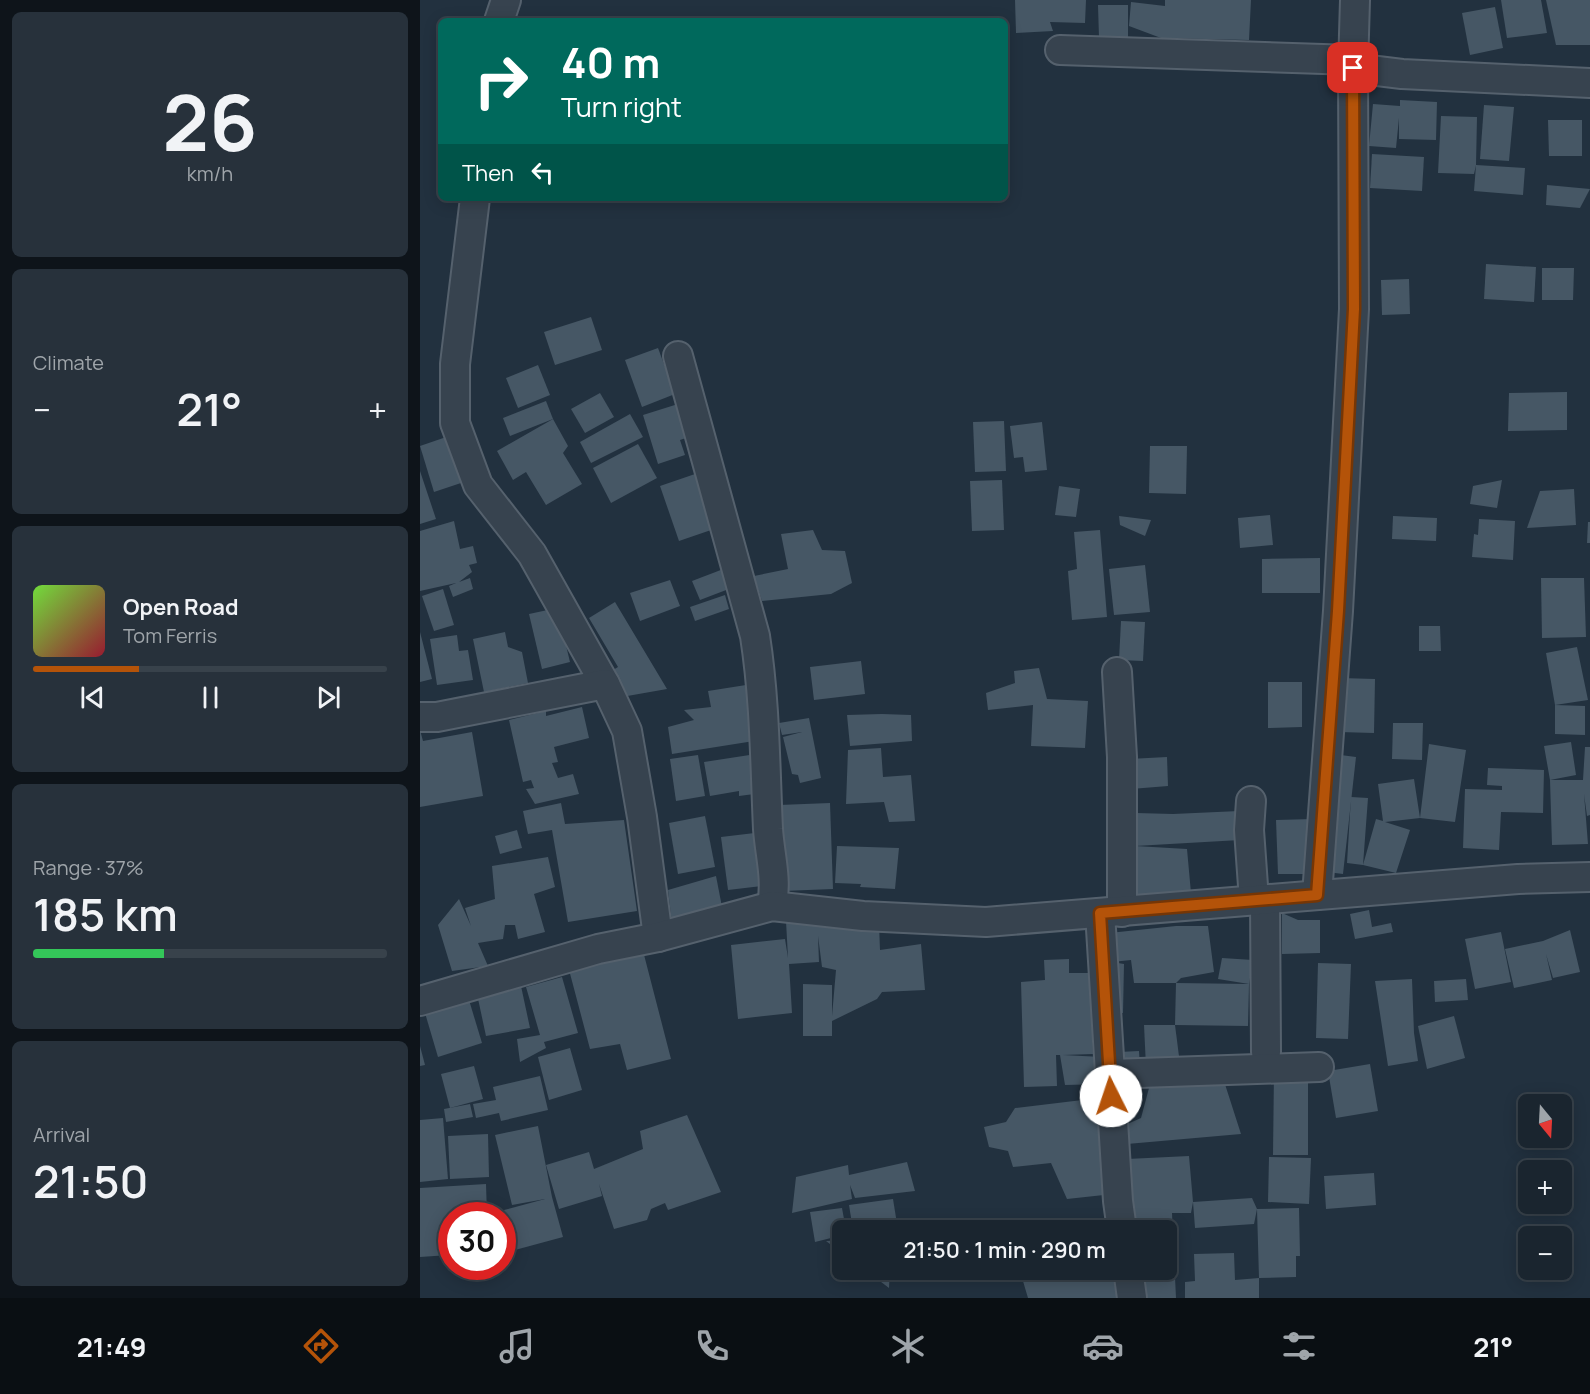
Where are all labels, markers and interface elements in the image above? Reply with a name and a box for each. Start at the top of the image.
text: 40 m [561,33,660,91]
icon: right [462,42,540,120]
pin [1327,42,1378,93]
icon: arrive [1336,51,1369,84]
text: 26 [163,68,257,174]
text: Turn right [561,88,682,125]
icon: left [526,156,559,189]
text: Then [462,158,514,188]
text: km/h [187,160,233,187]
text: Climate [33,349,104,376]
text: 21° [177,378,242,440]
text: − [33,387,51,432]
text: + [368,387,387,432]
text: Open Road [123,592,238,622]
text: Tom Ferris [123,622,217,649]
icon: previous [76,681,109,714]
icon: pause [194,681,227,714]
icon: next [312,681,345,714]
text: Range · 37% [33,854,144,881]
text: 185 km [33,883,178,945]
position arrow [1079,1064,1143,1128]
north arrow [1518,1094,1572,1148]
map controls [1518,1094,1572,1280]
text: Arrival [33,1121,90,1148]
text: 21:50 [33,1150,148,1212]
button: + [1518,1160,1572,1214]
speed limit sign: 30 [438,1202,516,1280]
button: − [1518,1226,1572,1280]
text: 21:50 · 1 min · 290 m [903,1235,1106,1265]
icon: directions [300,1325,342,1367]
icon: music [496,1325,538,1367]
icon: phone [691,1325,733,1367]
icon: climate [887,1325,929,1367]
icon: car [1082,1325,1124,1367]
icon: filters [1278,1325,1320,1367]
text: 21:49 [77,1328,146,1365]
text: 21° [1473,1328,1513,1365]

